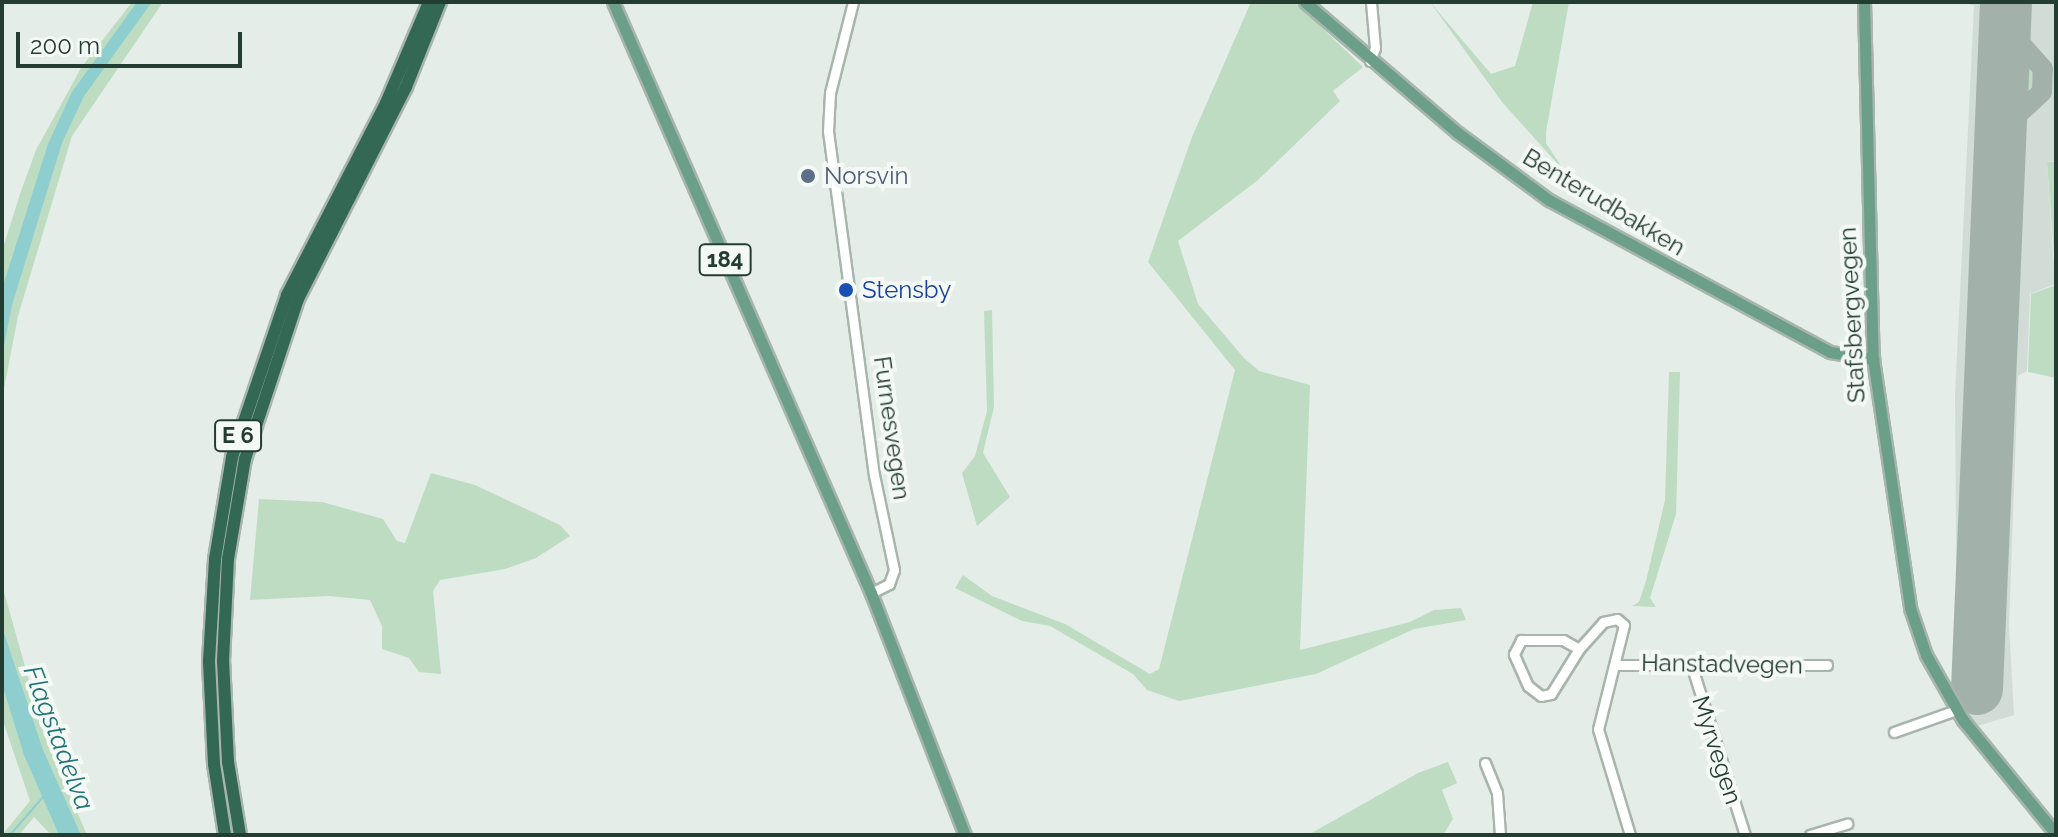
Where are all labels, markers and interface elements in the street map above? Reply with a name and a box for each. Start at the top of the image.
scale bar [20,16,246,66]
text: 200 m [30,31,100,60]
street label: Benterudbakken [1518,142,1690,262]
place label: Norsvin [824,162,908,190]
marker: Norsvin [799,167,817,185]
street label: Stafsbergvegen [1833,226,1871,404]
road number: 184 [697,242,753,278]
place label: Stensby [862,276,951,304]
marker: Stensby [837,281,855,299]
street label: Furnesvegen [868,354,916,502]
road number: E 6 [214,418,262,454]
street label: Hanstadvegen [1641,648,1803,680]
water label: Flagstadelva [16,661,100,815]
street label: Myrvegen [1686,692,1748,808]

